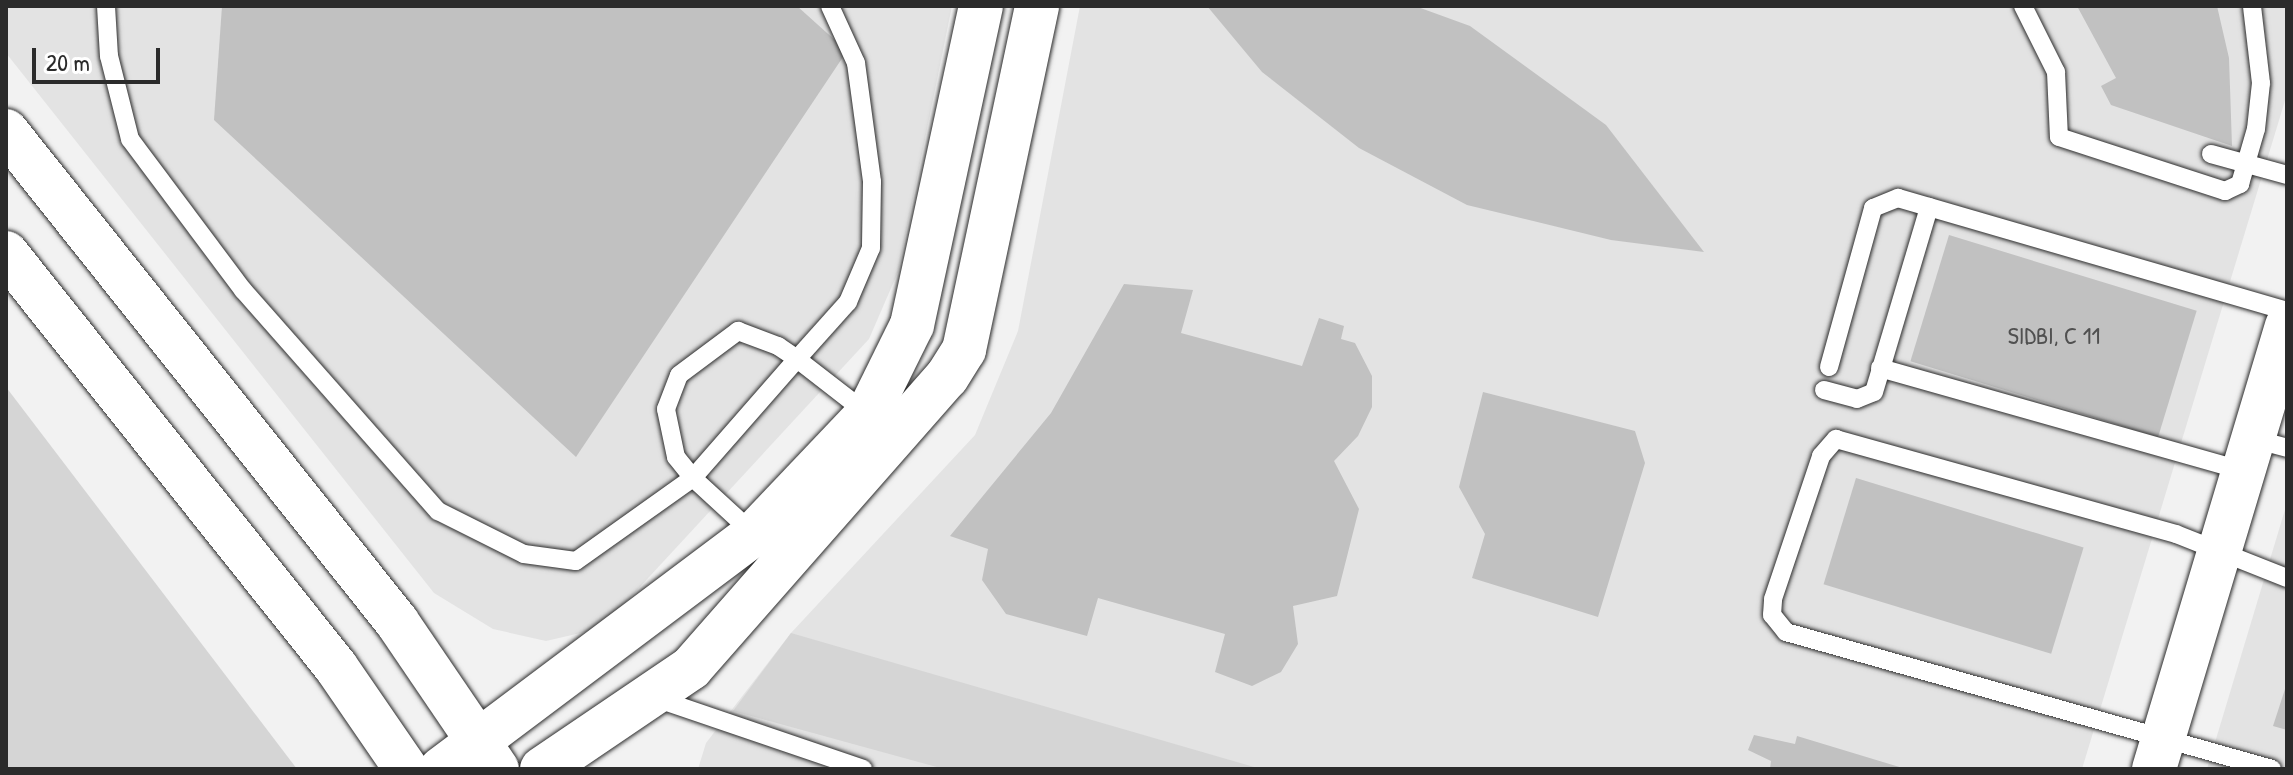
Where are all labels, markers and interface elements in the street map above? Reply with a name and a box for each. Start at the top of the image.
scale bar [36,32,164,82]
text: 20 m [46,46,90,78]
house number: SIDBI, C 11 [2008,322,2100,350]

